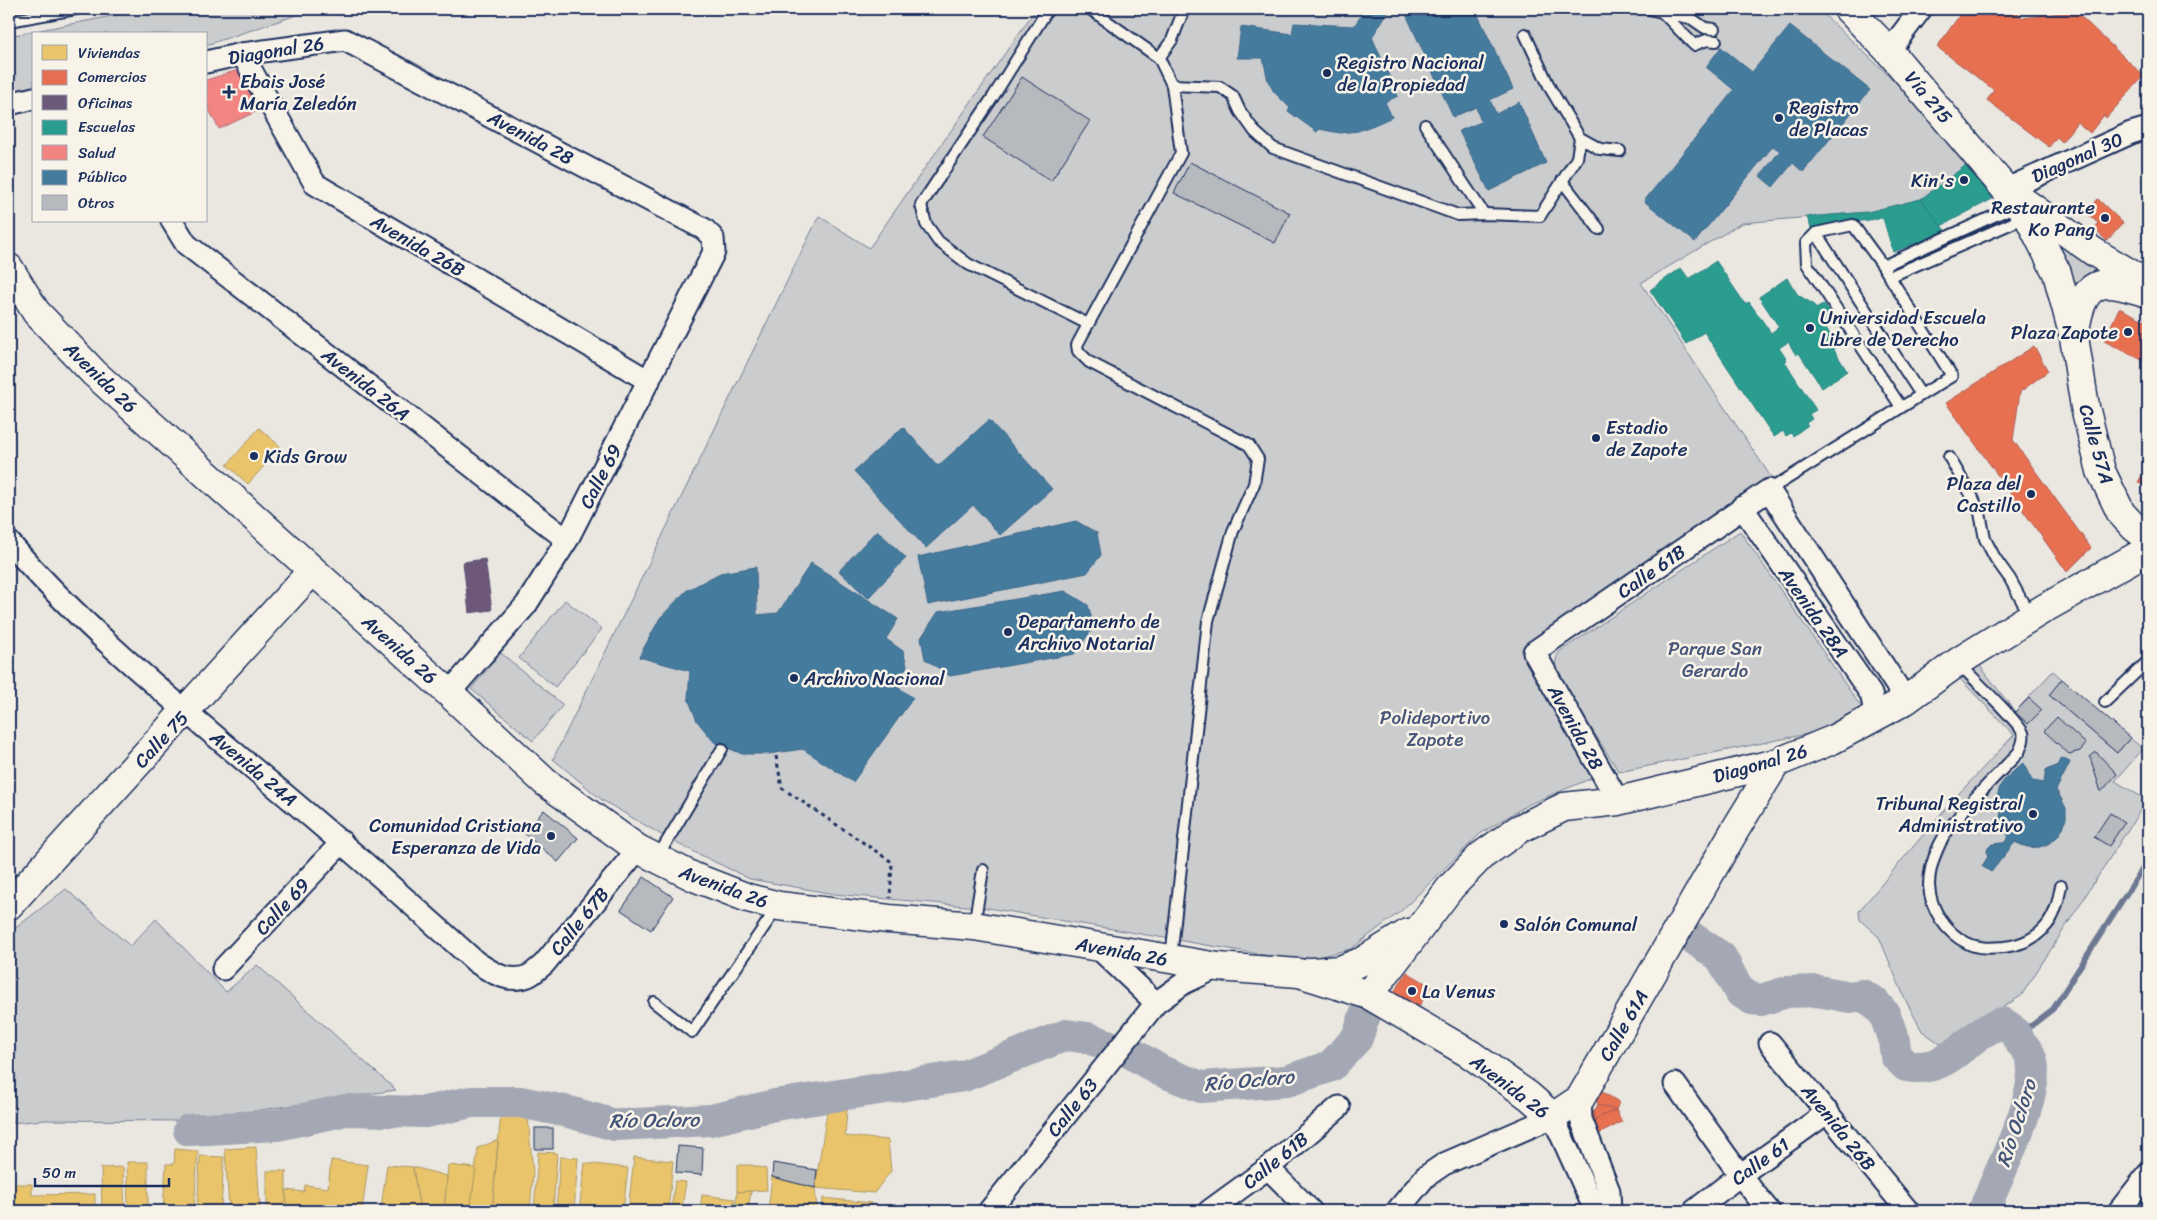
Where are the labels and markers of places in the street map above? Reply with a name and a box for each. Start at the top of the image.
place label: Registro Nacional de la Propiedad [1337,46,1484,101]
place label: Ebais José María Zeledón [240,65,357,120]
marker: Registro Nacional de la Propiedad [1321,67,1333,79]
marker: Ebais José María Zeledón [222,85,236,99]
place label: Registro de Placas [1789,91,1868,146]
marker: Registro de Placas [1773,112,1785,124]
place label: Kin's [1911,164,1954,197]
marker: Kin's [1958,174,1970,186]
place label: Restaurante Ko Pang [1991,191,2095,246]
marker: Restaurante Ko Pang [2099,212,2111,224]
place label: Universidad Escuela Libre de Derecho [1820,301,1986,356]
place label: Plaza Zapote [2011,316,2118,349]
marker: Universidad Escuela Libre de Derecho [1804,322,1816,334]
marker: Plaza Zapote [2122,326,2134,338]
place label: Estadio de Zapote [1606,411,1688,466]
marker: Estadio de Zapote [1590,432,1602,444]
place label: Kids Grow [264,440,348,473]
marker: Kids Grow [248,450,260,462]
place label: Plaza del Castillo [1946,467,2022,522]
marker: Plaza del Castillo [2025,488,2037,500]
place label: Departamento de Archivo Notarial [1017,605,1160,660]
marker: Departamento de Archivo Notarial [1002,626,1014,638]
place label: Archivo Nacional [803,662,945,695]
marker: Archivo Nacional [788,672,800,684]
place label: Tribunal Registral Administrativo [1876,787,2024,842]
marker: Tribunal Registral Administrativo [2027,808,2039,820]
place label: Comunidad Cristiana Esperanza de Vida [369,809,541,864]
marker: Comunidad Cristiana Esperanza de Vida [545,830,557,842]
place label: Salón Comunal [1514,908,1638,941]
marker: Salón Comunal [1498,918,1510,930]
place label: La Venus [1422,975,1496,1008]
marker: La Venus [1406,985,1418,997]

